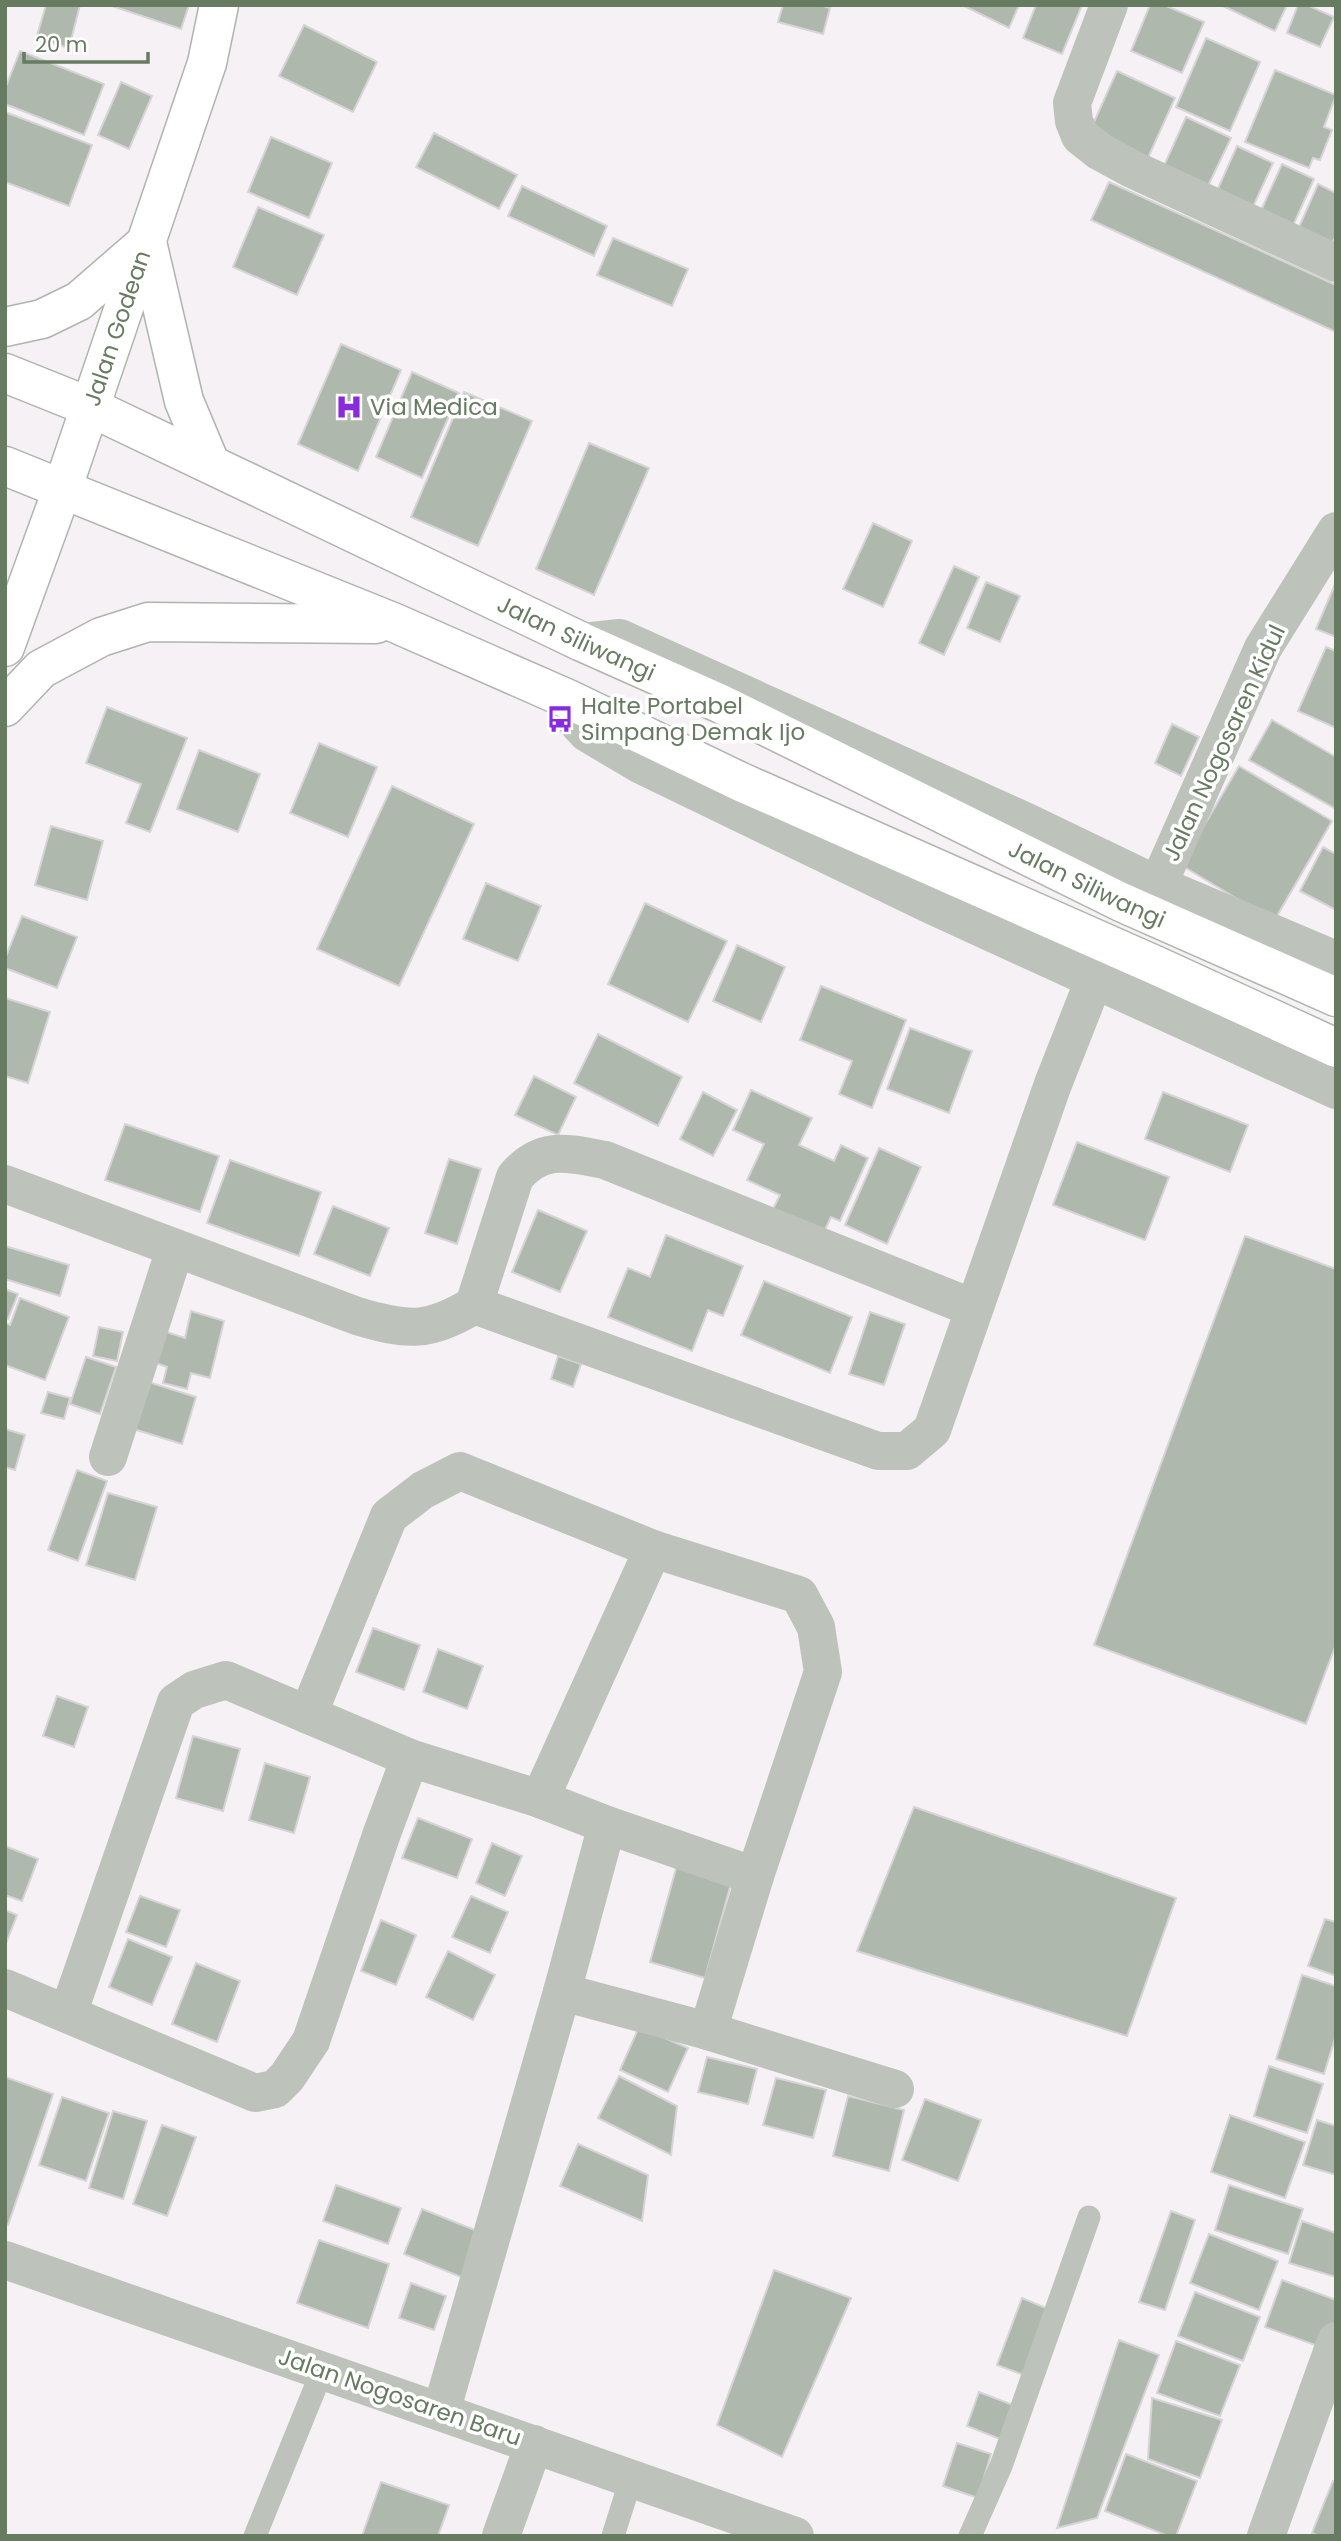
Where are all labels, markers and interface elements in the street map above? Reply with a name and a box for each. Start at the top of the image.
scale bar [24,21,149,65]
text: 20 m [35,30,88,59]
street label: Jalan Godean [76,246,158,410]
place label: Via Medica [370,391,498,423]
hospital icon: Via Medica [334,392,364,422]
street label: Jalan Siliwangi [492,588,660,689]
street label: Jalan Nogosaren Kidul [1155,620,1293,866]
place label: Halte Portabel Simpang Demak Ijo [581,690,805,748]
bus stop icon: Halte Portabel Simpang Demak Ijo [545,704,575,734]
street label: Jalan Siliwangi [1003,833,1171,936]
street label: Jalan Nogosaren Baru [274,2340,526,2454]

